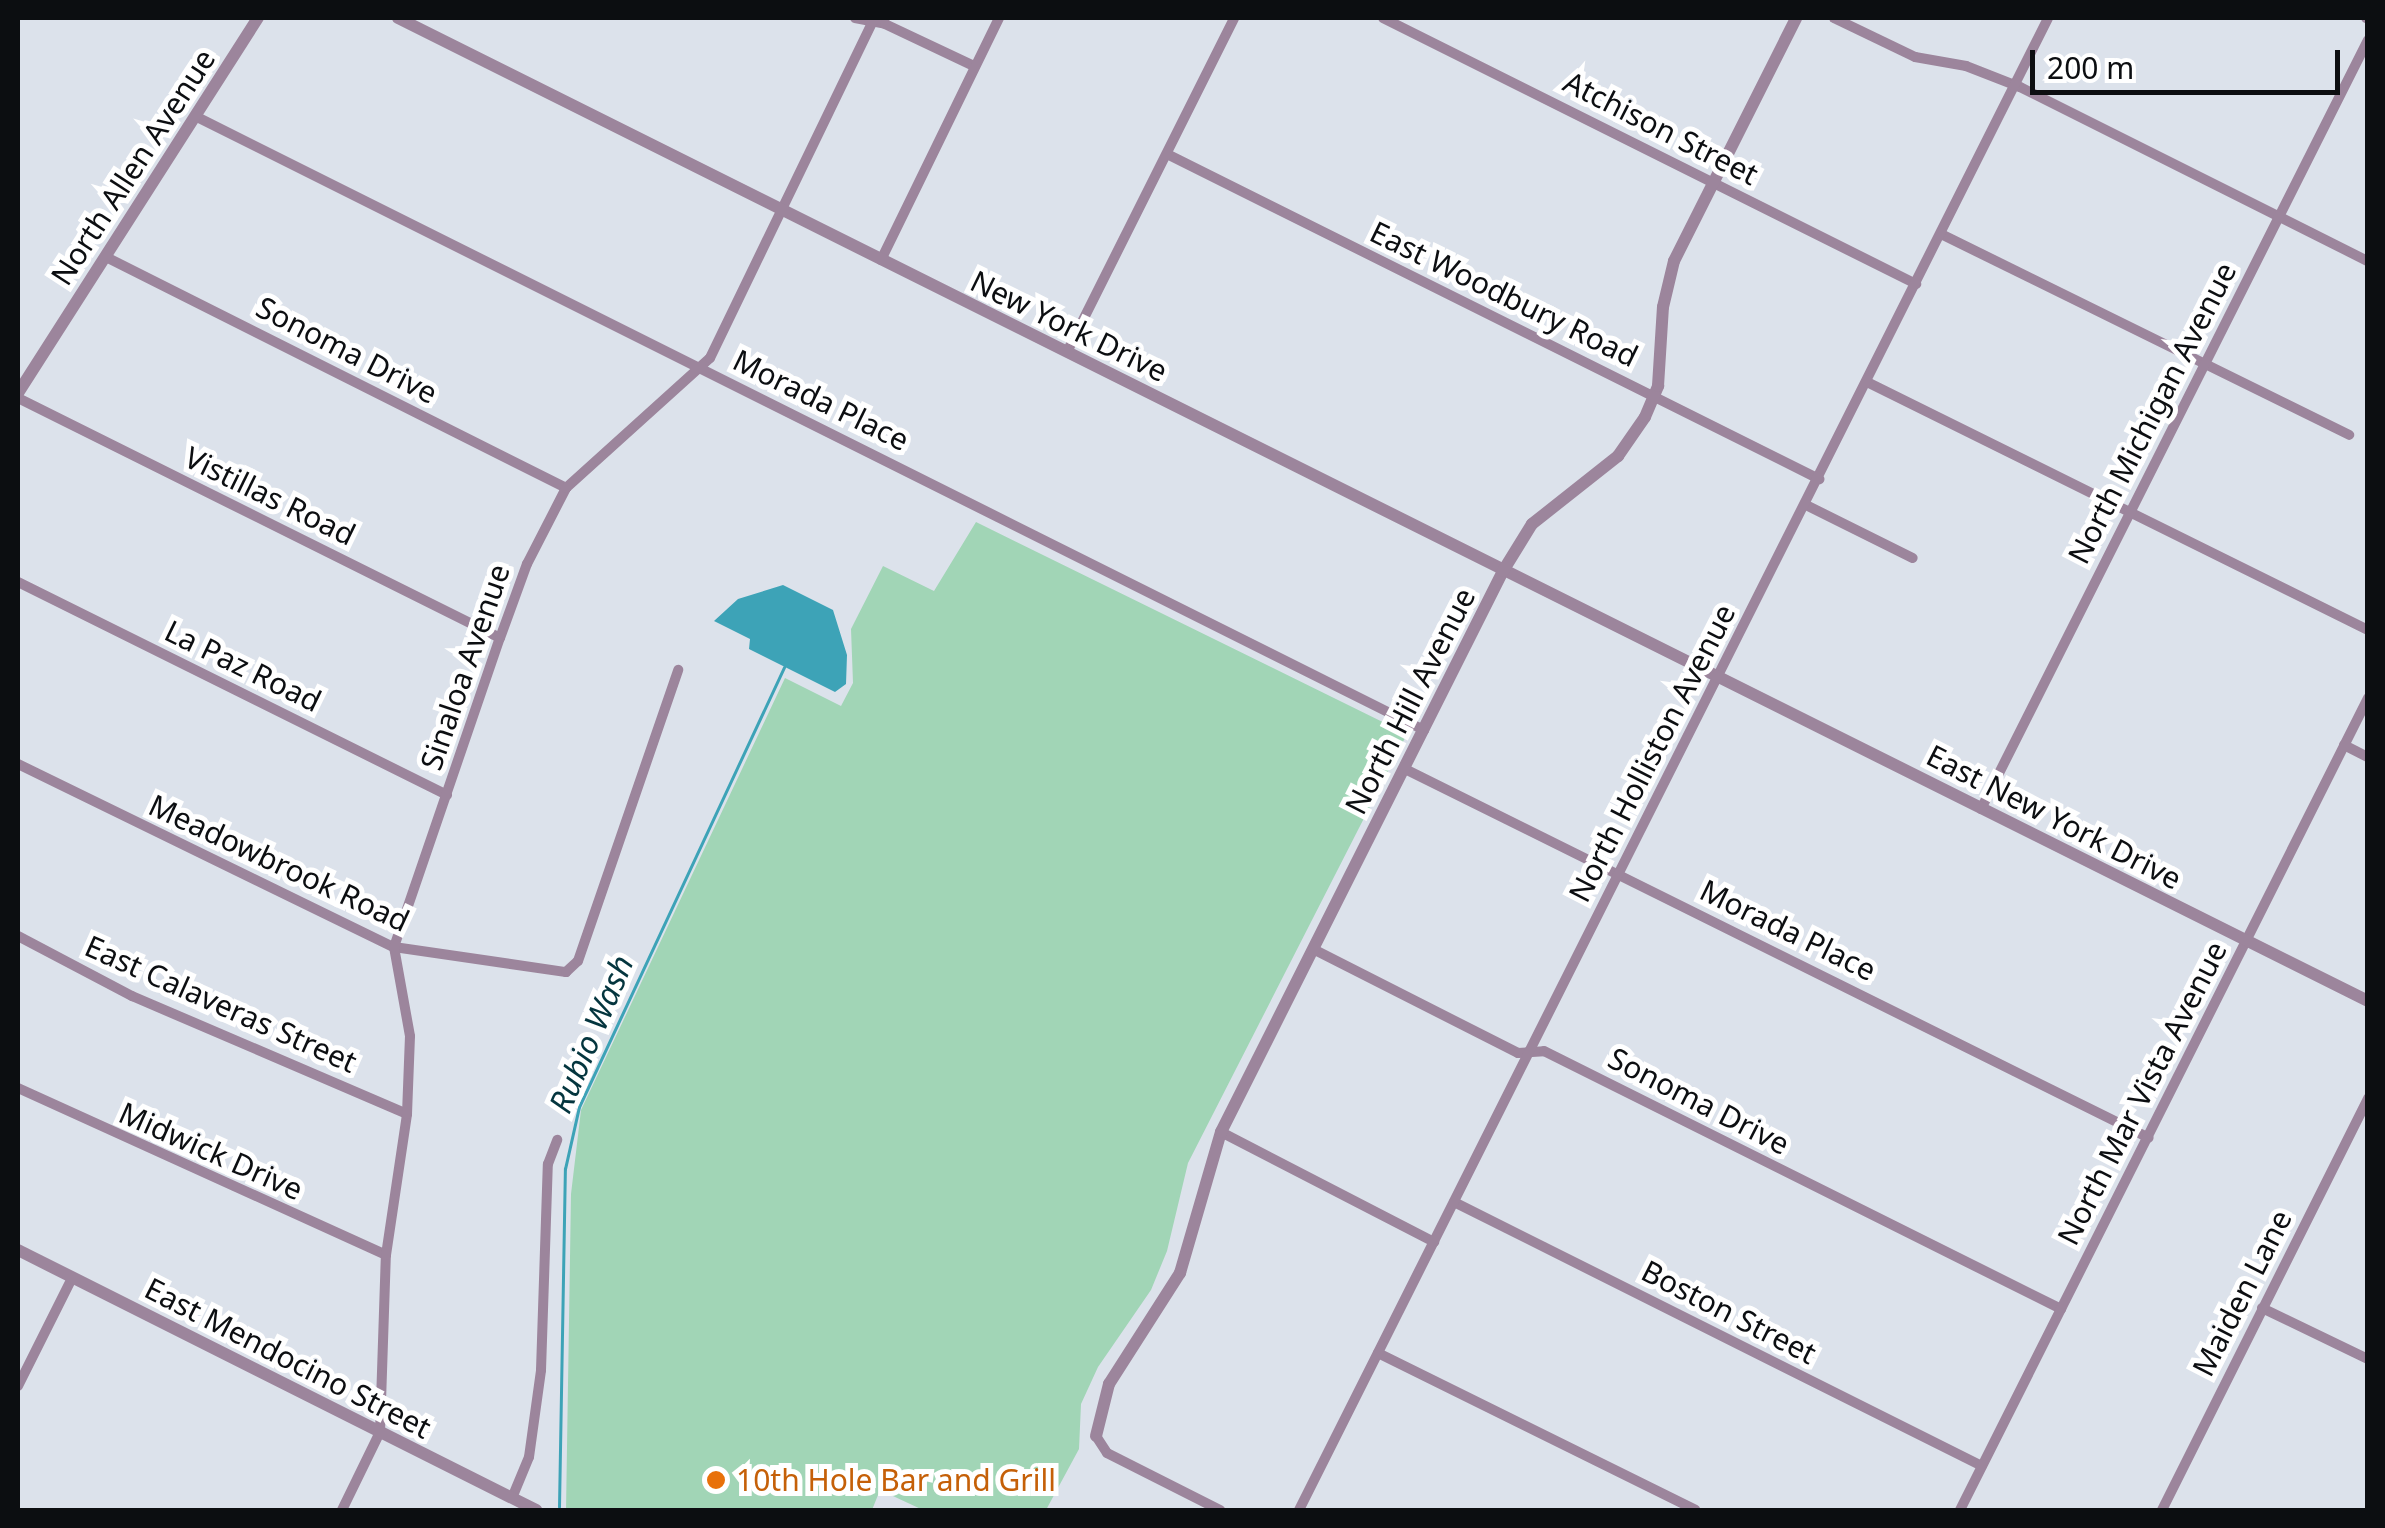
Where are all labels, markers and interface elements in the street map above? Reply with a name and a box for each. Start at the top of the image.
scale bar [2035,30,2345,92]
street label: North Allen Avenue [43,42,223,292]
text: 200 m [2047,47,2134,88]
street label: Atchison Street [1558,64,1764,192]
street label: East Woodbury Road [1364,214,1644,374]
street label: North Michigan Avenue [2060,256,2244,570]
street label: New York Drive [965,263,1173,389]
street label: Sonoma Drive [251,289,443,411]
street label: Morada Place [727,342,915,458]
street label: Vistillas Road [179,439,361,553]
street label: Sinaloa Avenue [413,559,517,775]
street label: North Hill Avenue [1337,582,1483,820]
street label: North Holliston Avenue [1561,598,1743,908]
street label: La Paz Road [159,613,327,719]
street label: East New York Drive [1921,737,2187,897]
street label: Meadowbrook Road [143,787,415,939]
street label: Morada Place [1694,872,1882,988]
street label: East Calaveras Street [80,928,362,1080]
street label: North Mar Vista Avenue [2050,935,2234,1251]
water label: Rubio Wash [541,950,641,1118]
street label: Sonoma Drive [1603,1040,1795,1162]
street label: Midwick Drive [114,1094,308,1208]
street label: Maiden Lane [2185,1204,2299,1382]
street label: Boston Street [1636,1253,1822,1371]
street label: East Mendocino Street [139,1270,437,1446]
place label: 10th Hole Bar and Grill [736,1462,1056,1498]
marker: 10th Hole Bar and Grill [705,1469,727,1491]

